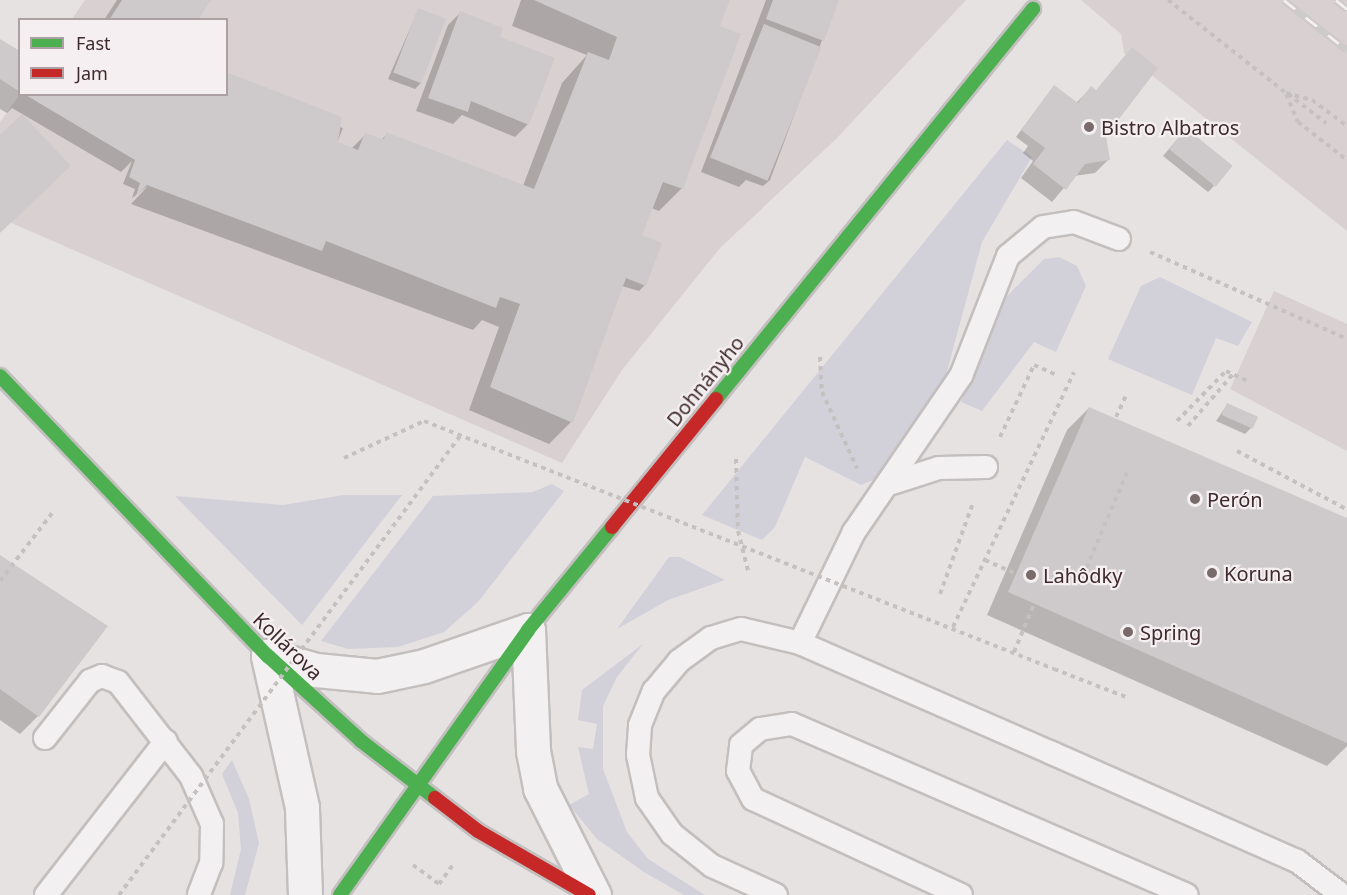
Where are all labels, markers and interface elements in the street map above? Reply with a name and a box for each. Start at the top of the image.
legend [18,18,228,96]
text: Fast [76,31,111,55]
text: Jam [76,61,108,85]
place label: Bistro Albatros [1101,115,1239,139]
marker: Bistro Albatros [1082,120,1096,134]
street label: Dohnányho [661,331,749,431]
place label: Perón [1207,487,1263,511]
marker: Perón [1188,492,1202,506]
place label: Koruna [1224,561,1293,585]
place label: Lahôdky [1043,563,1122,587]
marker: Koruna [1205,566,1219,580]
marker: Lahôdky [1024,568,1038,582]
street label: Kollárova [248,607,328,685]
place label: Spring [1140,620,1201,644]
marker: Spring [1121,625,1135,639]

